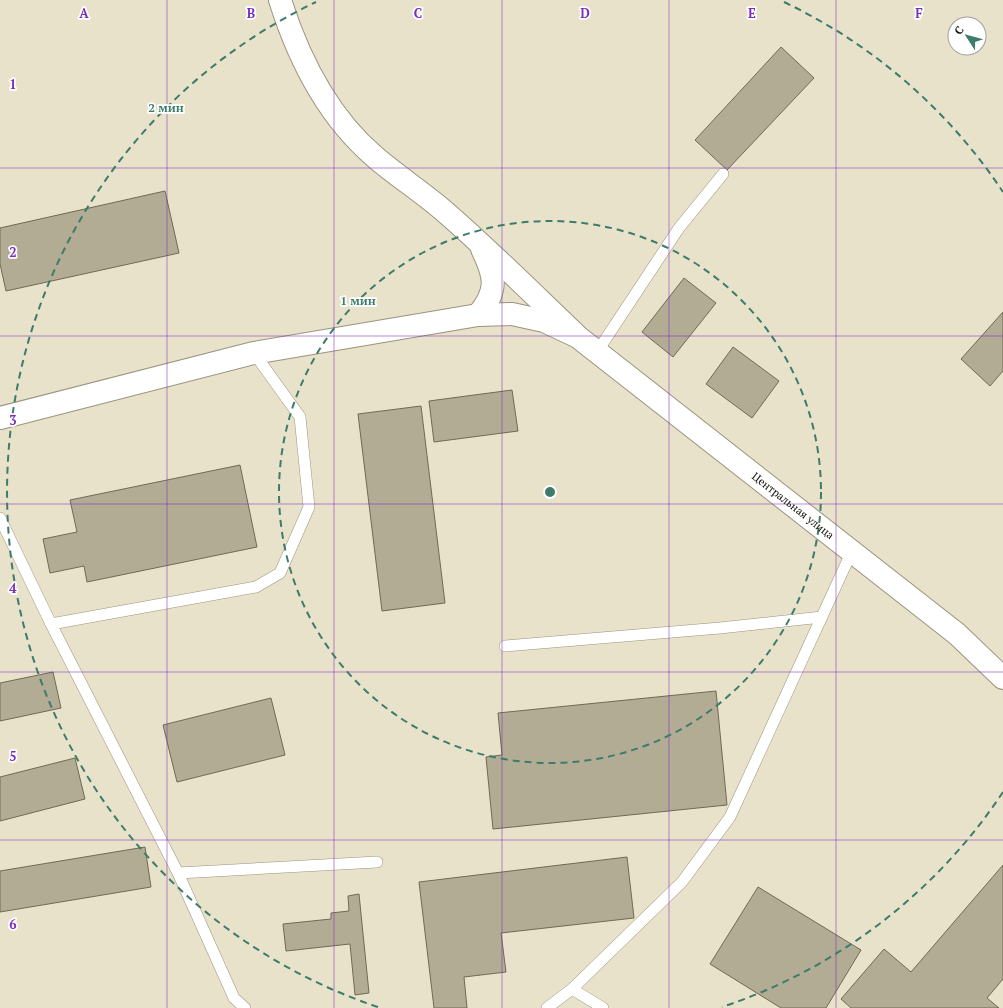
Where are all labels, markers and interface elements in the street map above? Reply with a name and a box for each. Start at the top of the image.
text: A [79,4,89,22]
text: B [247,4,255,22]
text: C [414,4,422,22]
text: D [580,4,590,22]
text: E [748,4,756,22]
text: F [915,4,923,22]
north arrow [947,16,987,56]
text: С [951,23,967,37]
text: 1 [9,75,17,93]
text: 2 мин [148,100,184,115]
text: 2 [9,243,17,261]
text: 1 мин [340,293,376,308]
text: 3 [9,411,17,429]
street label: Центральная улица [749,469,837,542]
centre of rings [543,485,557,499]
text: 4 [9,579,17,597]
text: 5 [9,747,17,765]
text: 6 [9,915,17,933]

